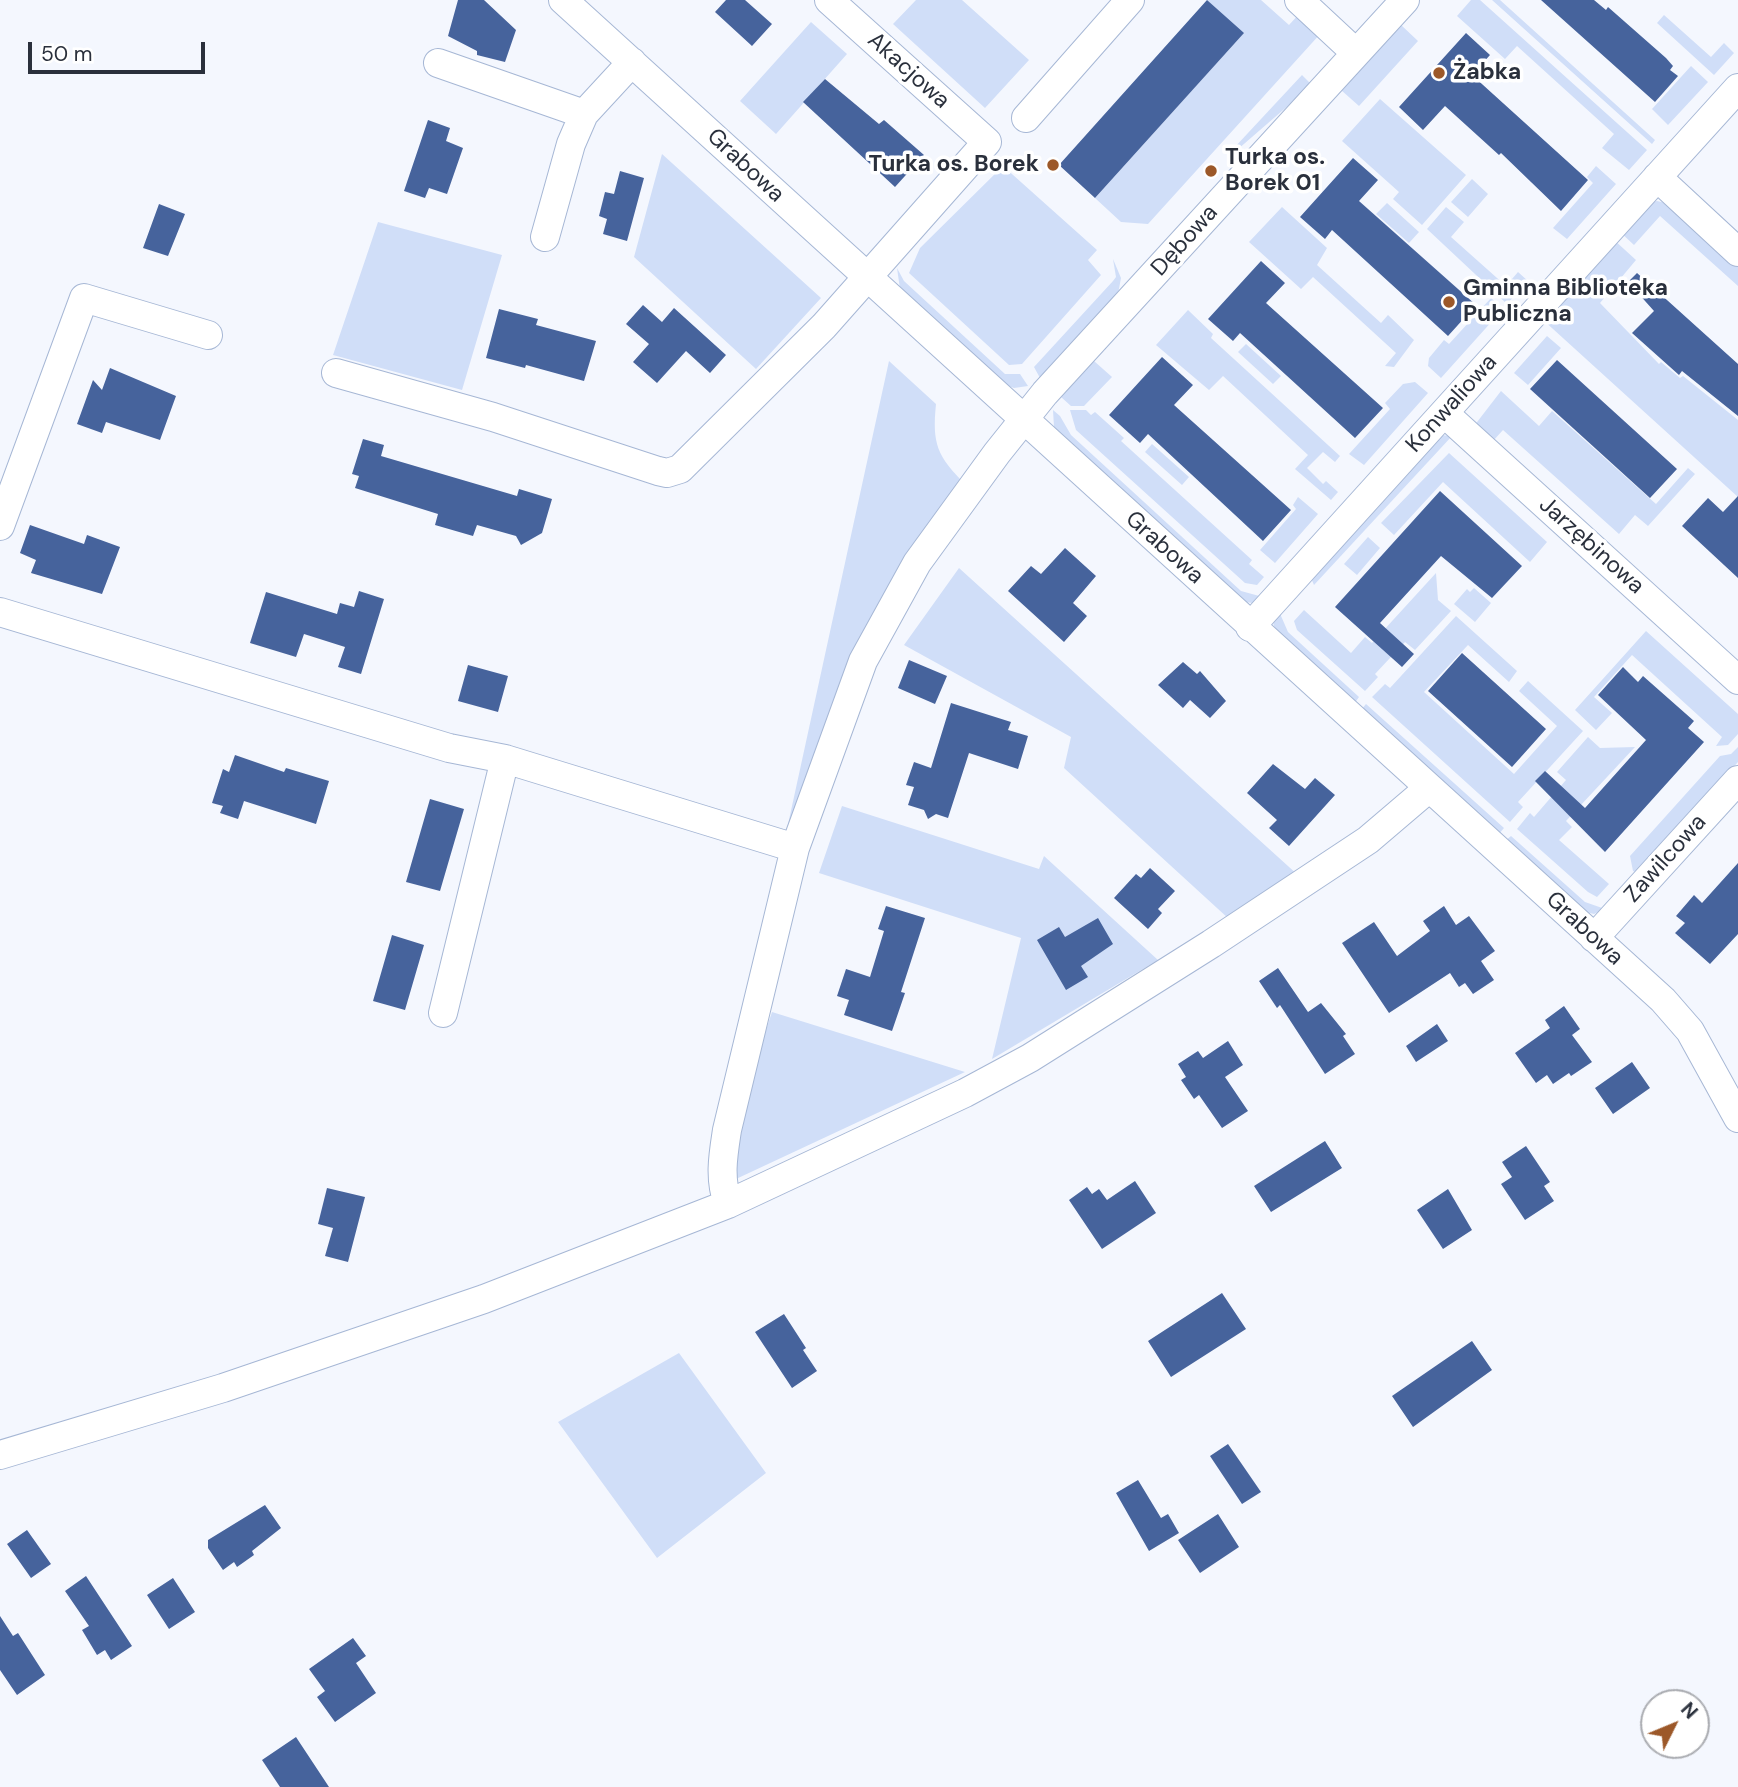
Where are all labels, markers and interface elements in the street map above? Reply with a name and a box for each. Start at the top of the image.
street label: Akacjowa [861,27,955,115]
scale bar [32,28,208,72]
text: 50 m [41,40,92,68]
place label: Żabka [1453,59,1521,87]
marker: Żabka [1431,65,1447,81]
street label: Grabowa [701,123,789,209]
place label: Turka os. Borek 01 [1225,144,1325,198]
place label: Turka os. Borek [869,151,1039,179]
marker: Turka os. Borek [1045,157,1061,173]
marker: Turka os. Borek 01 [1203,163,1219,179]
street label: Dębowa [1146,200,1224,282]
place label: Gminna Biblioteka Publiczna [1463,275,1668,329]
marker: Gminna Biblioteka Publiczna [1441,294,1457,310]
street label: Konwaliowa [1401,349,1503,459]
street label: Jarzębinowa [1533,492,1649,600]
street label: Grabowa [1119,506,1209,590]
street label: Zawilcowa [1619,809,1713,909]
street label: Grabowa [1540,886,1628,972]
north arrow [1640,1689,1710,1759]
text: N [1675,1697,1703,1724]

